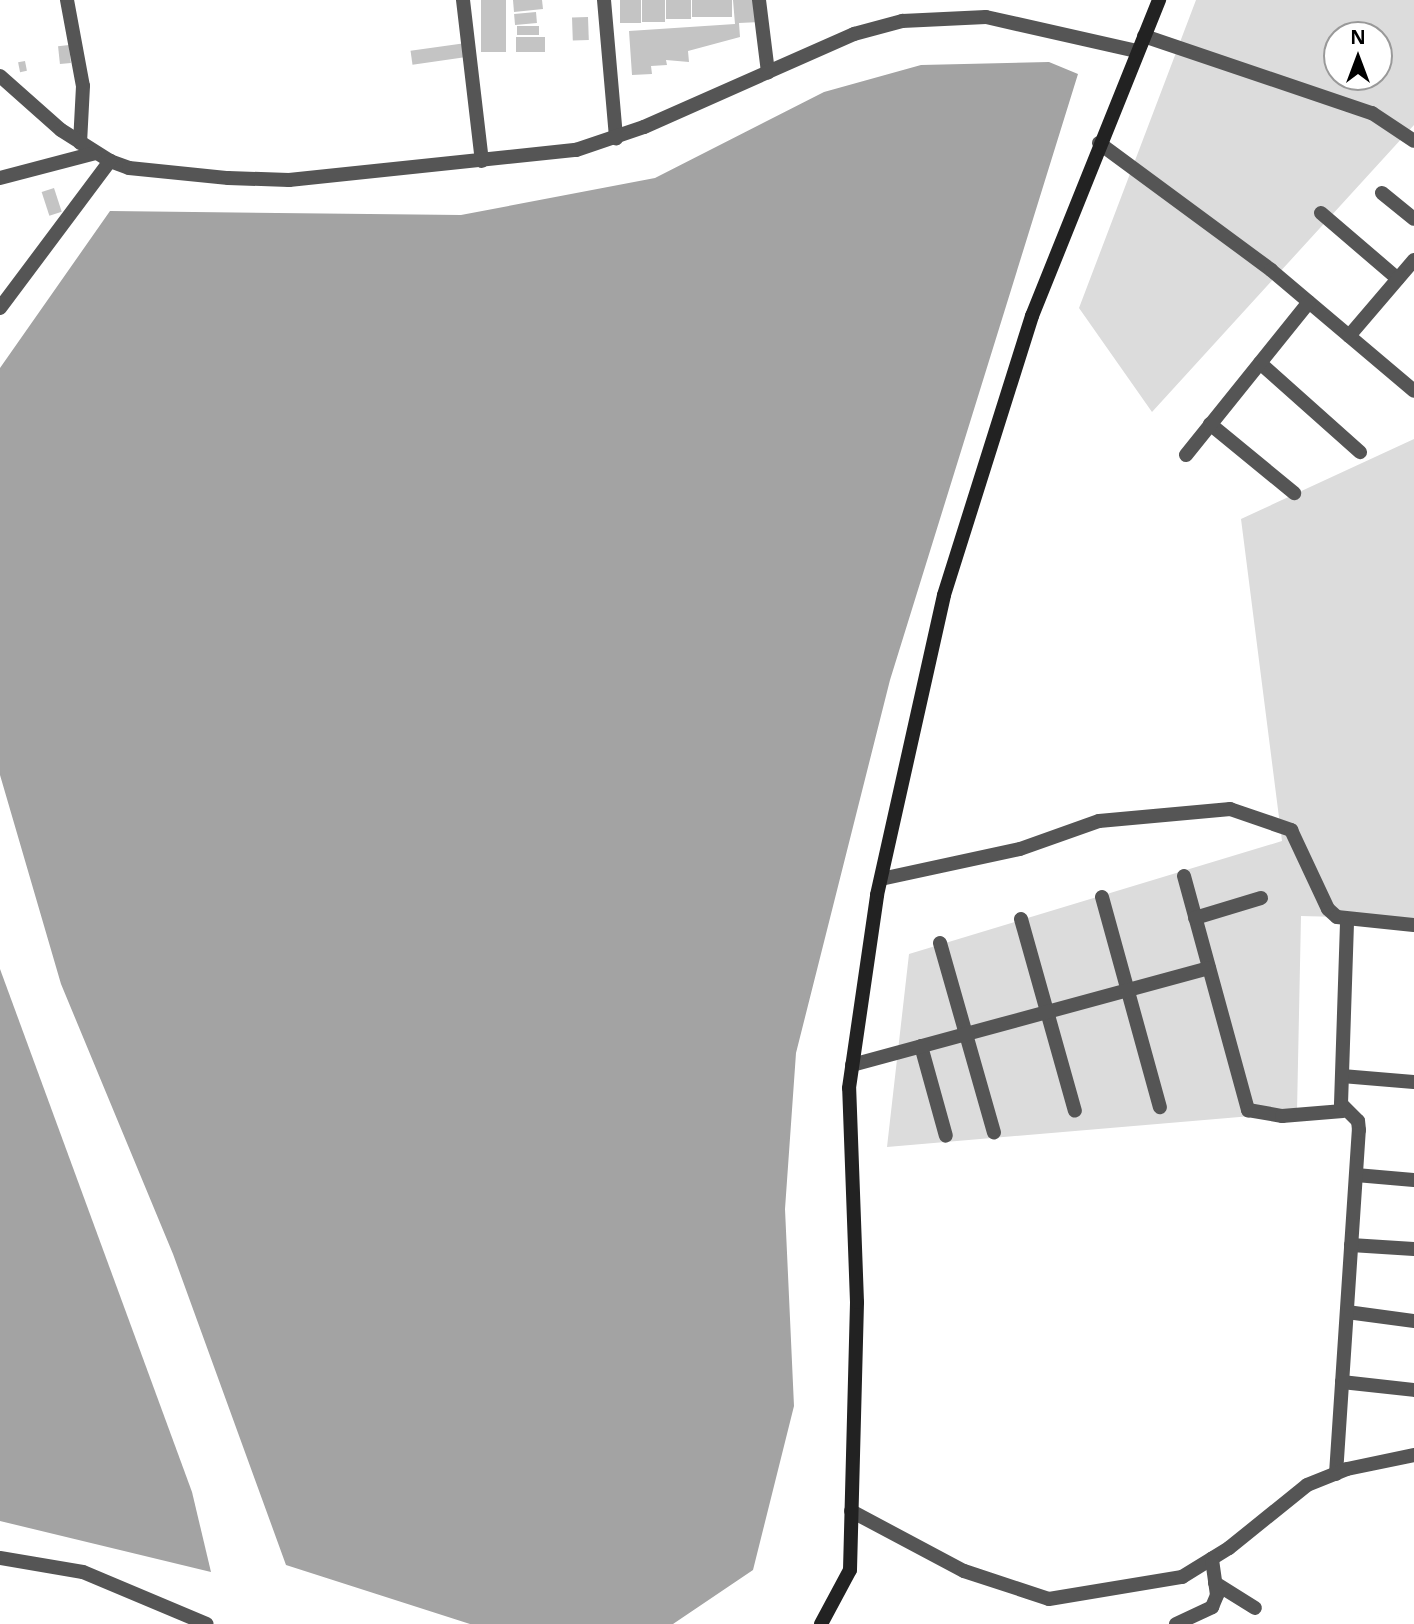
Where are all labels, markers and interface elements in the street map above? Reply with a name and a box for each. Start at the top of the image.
north arrow [1323,21,1393,91]
text: N [1350,24,1366,50]

